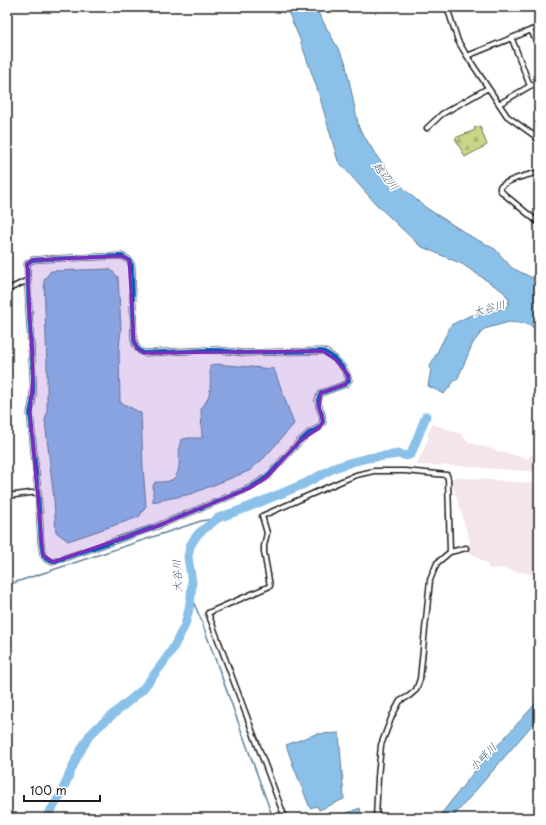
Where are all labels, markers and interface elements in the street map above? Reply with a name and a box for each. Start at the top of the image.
water label: 越辺川 [369,158,403,194]
water label: 大谷川 [471,295,507,320]
water label: 大谷川 [167,559,186,593]
water label: 小畔川 [465,739,500,774]
scale bar [24,777,100,803]
text: 100 m [30,781,67,799]

